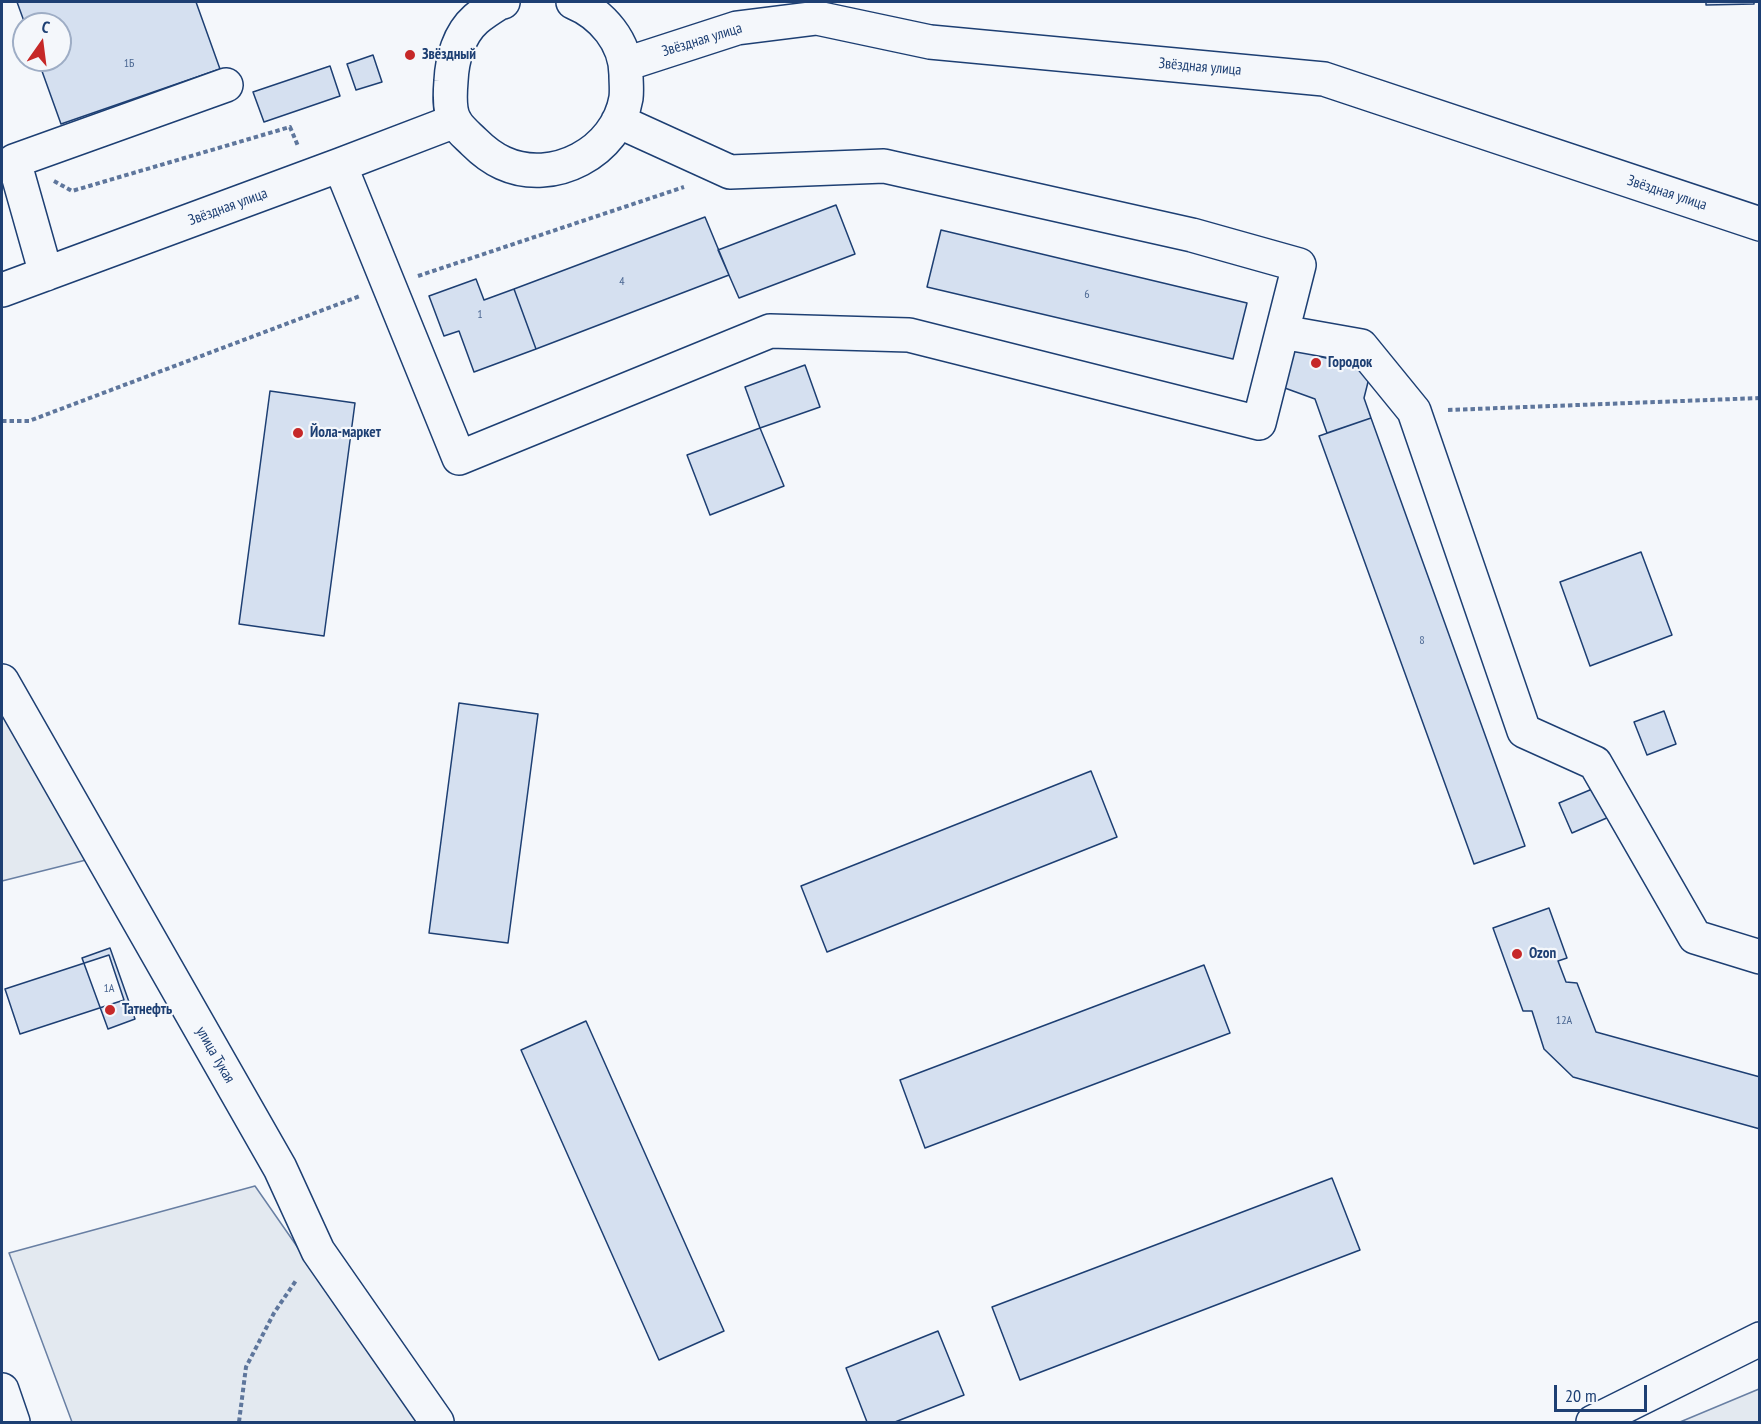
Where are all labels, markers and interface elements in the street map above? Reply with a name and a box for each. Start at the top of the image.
north arrow [12,12,72,72]
text: С [40,16,52,37]
street label: Звёздная улица [660,19,744,61]
place label: Звёздный [422,46,476,64]
marker: Звёздный [403,48,417,62]
street label: Звёздная улица [1158,54,1242,80]
house number: 1Б [124,57,134,71]
street label: Звёздная улица [1625,172,1709,214]
street label: Звёздная улица [186,184,270,230]
house number: 4 [619,275,625,289]
house number: 6 [1084,288,1090,302]
house number: 1 [477,308,483,322]
place label: Городок [1328,354,1372,372]
marker: Городок [1309,356,1323,370]
place label: Йола-маркет [310,424,381,442]
marker: Йола-маркет [291,426,305,440]
house number: 8 [1419,634,1425,648]
place label: Ozon [1529,945,1556,963]
marker: Ozon [1510,947,1524,961]
house number: 1А [103,982,115,996]
place label: Татнефть [122,1001,172,1019]
marker: Татнефть [103,1003,117,1017]
house number: 12А [1556,1014,1572,1028]
street label: улица Тукая [192,1023,238,1087]
scale bar [1557,1373,1650,1411]
text: 20 m [1565,1384,1597,1407]

